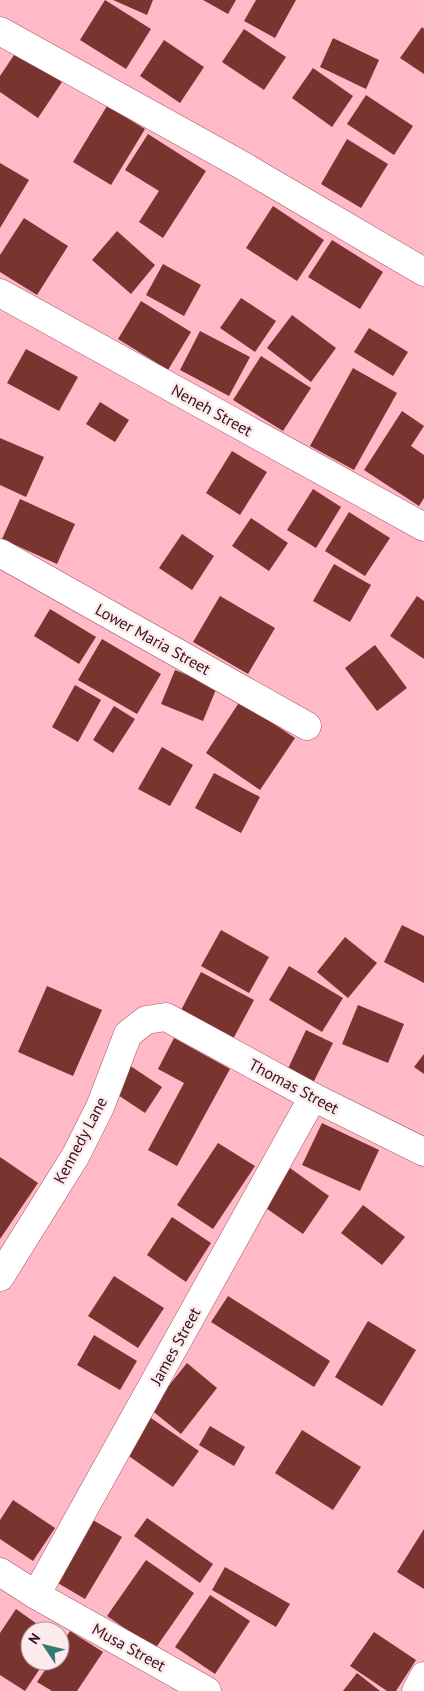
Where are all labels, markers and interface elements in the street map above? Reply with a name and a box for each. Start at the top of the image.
street label: Neneh Street [168,380,257,441]
street label: Lower Maria Street [92,599,215,679]
street label: Thomas Street [246,1054,343,1118]
street label: Kennedy Lane [49,1093,111,1187]
street label: James Street [145,1303,205,1389]
street label: Musa Street [89,1619,170,1676]
north arrow [20,1621,70,1671]
text: N [24,1630,44,1647]

